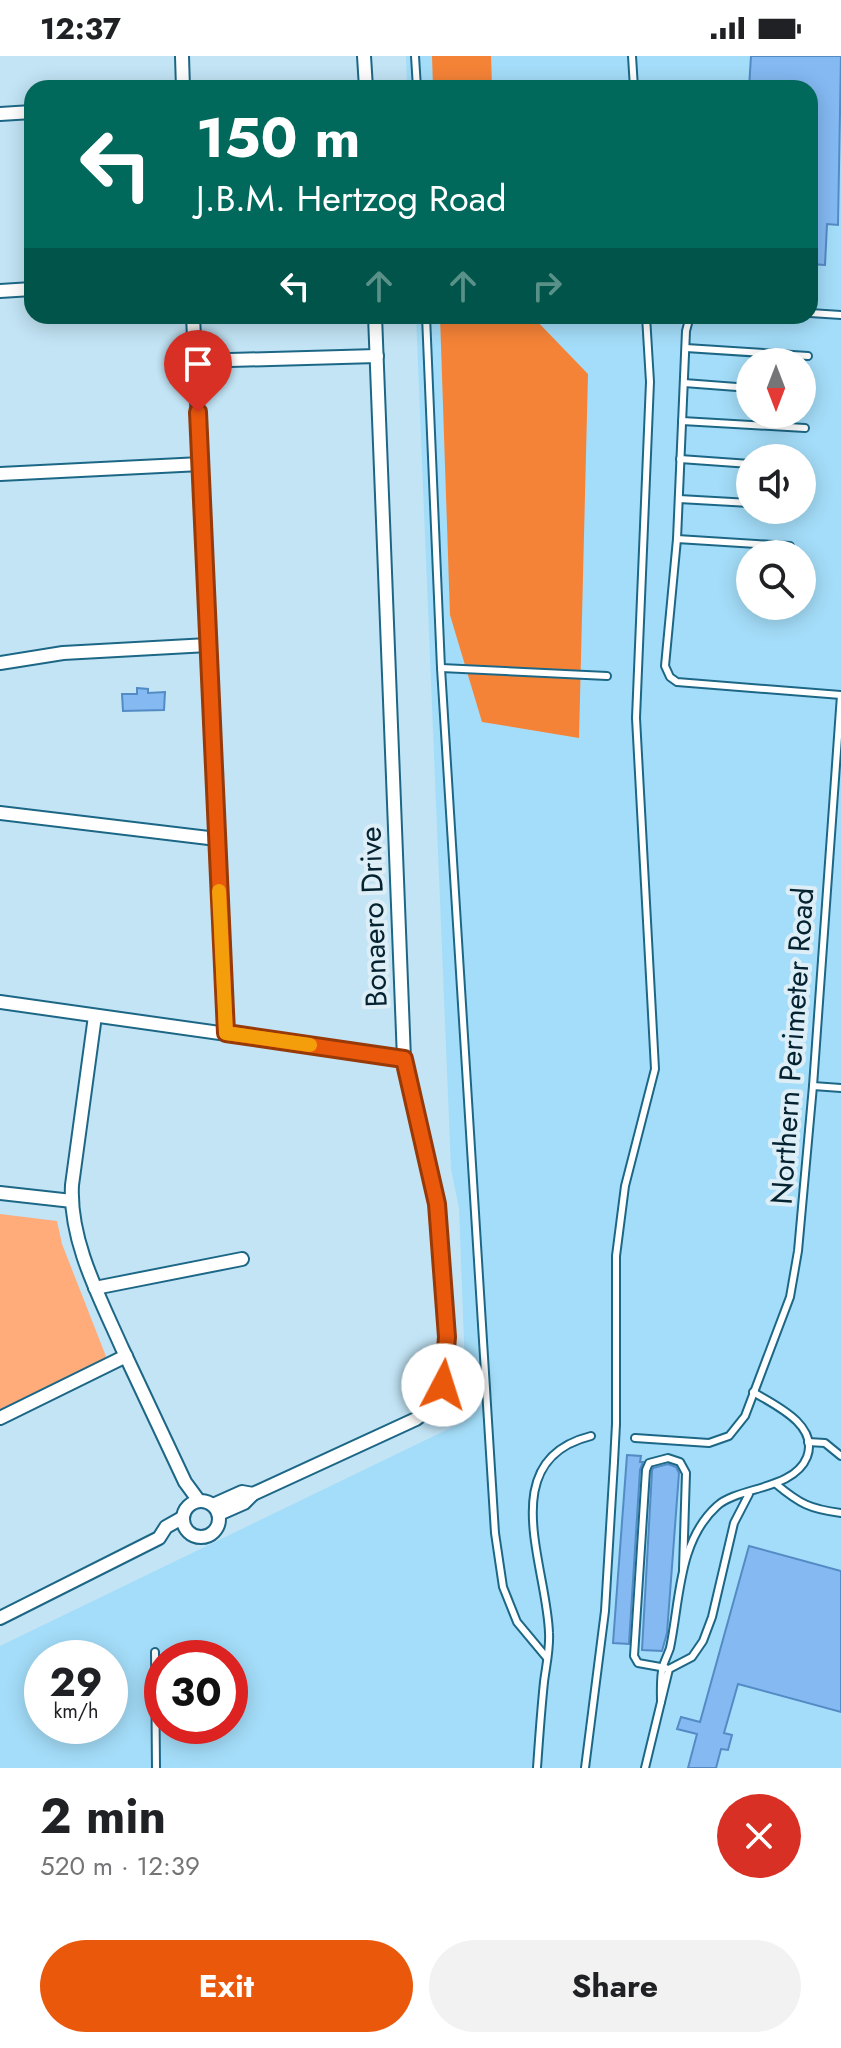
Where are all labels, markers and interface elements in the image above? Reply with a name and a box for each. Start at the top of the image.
text: 12:37 [40,7,121,50]
text: 150 m [196,97,360,178]
icon: left [64,112,168,216]
text: J.B.M. Hertzog Road [196,172,506,224]
icon: left [273,264,317,308]
icon: ahead [357,264,401,308]
icon: ahead [441,264,485,308]
icon: right [525,264,569,308]
pin [164,330,232,412]
icon: arrive [176,342,220,386]
north arrow [736,348,816,428]
map controls [736,348,816,620]
button: sound [736,444,816,524]
button: search [736,540,816,620]
street label: Bonaero Drive [348,826,398,1008]
street label: Northern Perimeter Road [759,886,825,1206]
position arrow [401,1343,485,1427]
speed limit sign: 30 [144,1640,248,1744]
text: 29 [50,1653,103,1711]
text: km/h [53,1697,99,1726]
text: 2 min [40,1782,166,1851]
button: close [717,1794,801,1878]
text: 520 m · 12:39 [40,1847,200,1885]
button: Exit [40,1940,413,2032]
button: Share [429,1940,801,2032]

